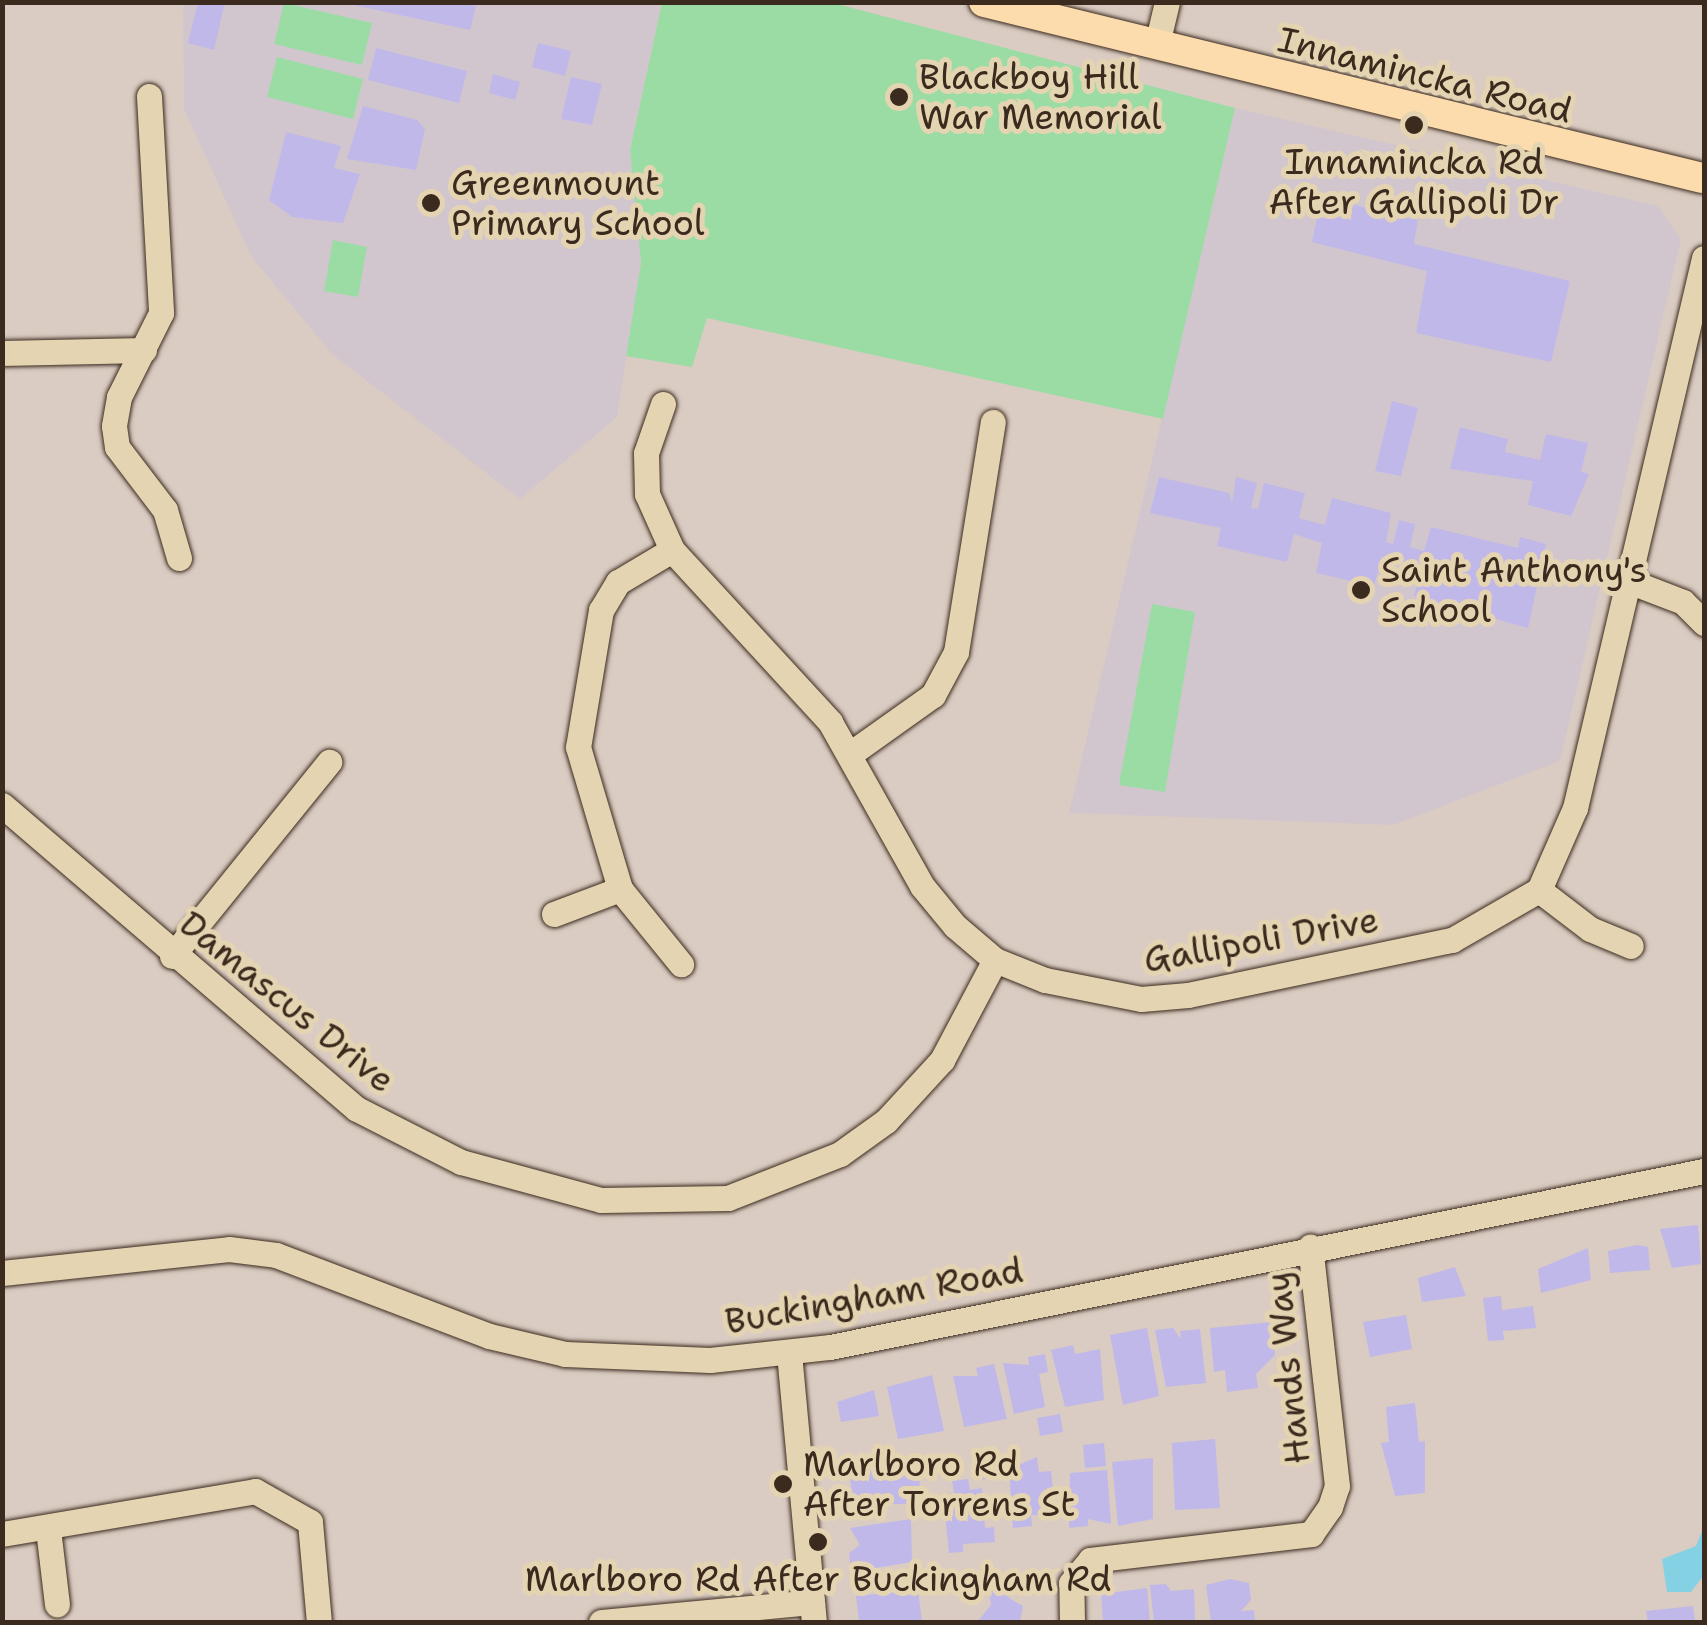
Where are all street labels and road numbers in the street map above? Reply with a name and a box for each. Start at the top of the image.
street label: Innamincka Road [1274,18,1576,132]
street label: Gallipoli Drive [1140,899,1382,981]
street label: Damascus Drive [171,903,403,1101]
street label: Buckingham Road [722,1249,1026,1343]
street label: Hands Way [1257,1270,1319,1466]

